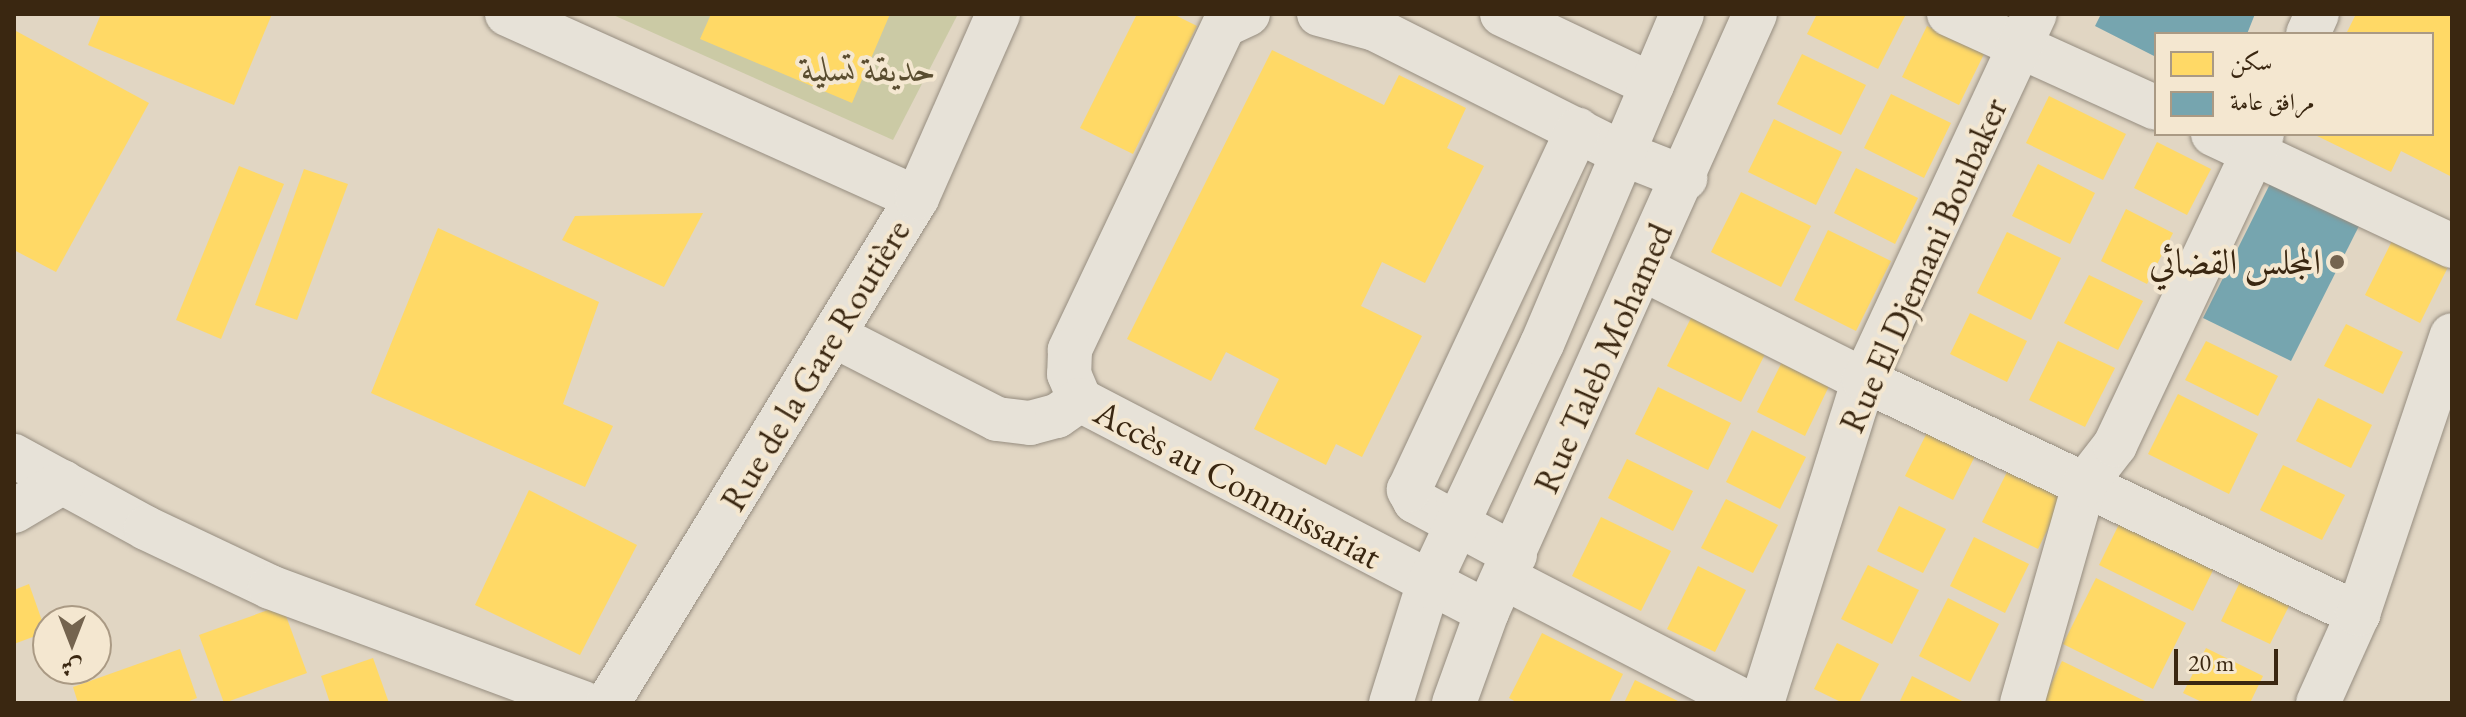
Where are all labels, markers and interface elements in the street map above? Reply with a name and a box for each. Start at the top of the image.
legend [2154,32,2434,136]
text: سكن [2230,46,2273,77]
park label: حديقة تسلية [801,47,937,91]
text: مرافق عامة [2230,86,2315,117]
street label: Rue El Djemani Boubaker [1830,91,2016,439]
street label: Rue de la Gare Routière [711,212,919,518]
street label: Rue Taleb Mohamed [1524,216,1682,500]
place label: المجلس القضائي [2149,240,2321,284]
marker: المجلس القضائي [2328,253,2346,271]
street label: Accès au Commissariat [1087,390,1389,578]
north arrow [32,605,112,685]
scale bar [2178,633,2282,683]
text: 20 m [2188,647,2235,678]
text: ش [61,653,83,682]

